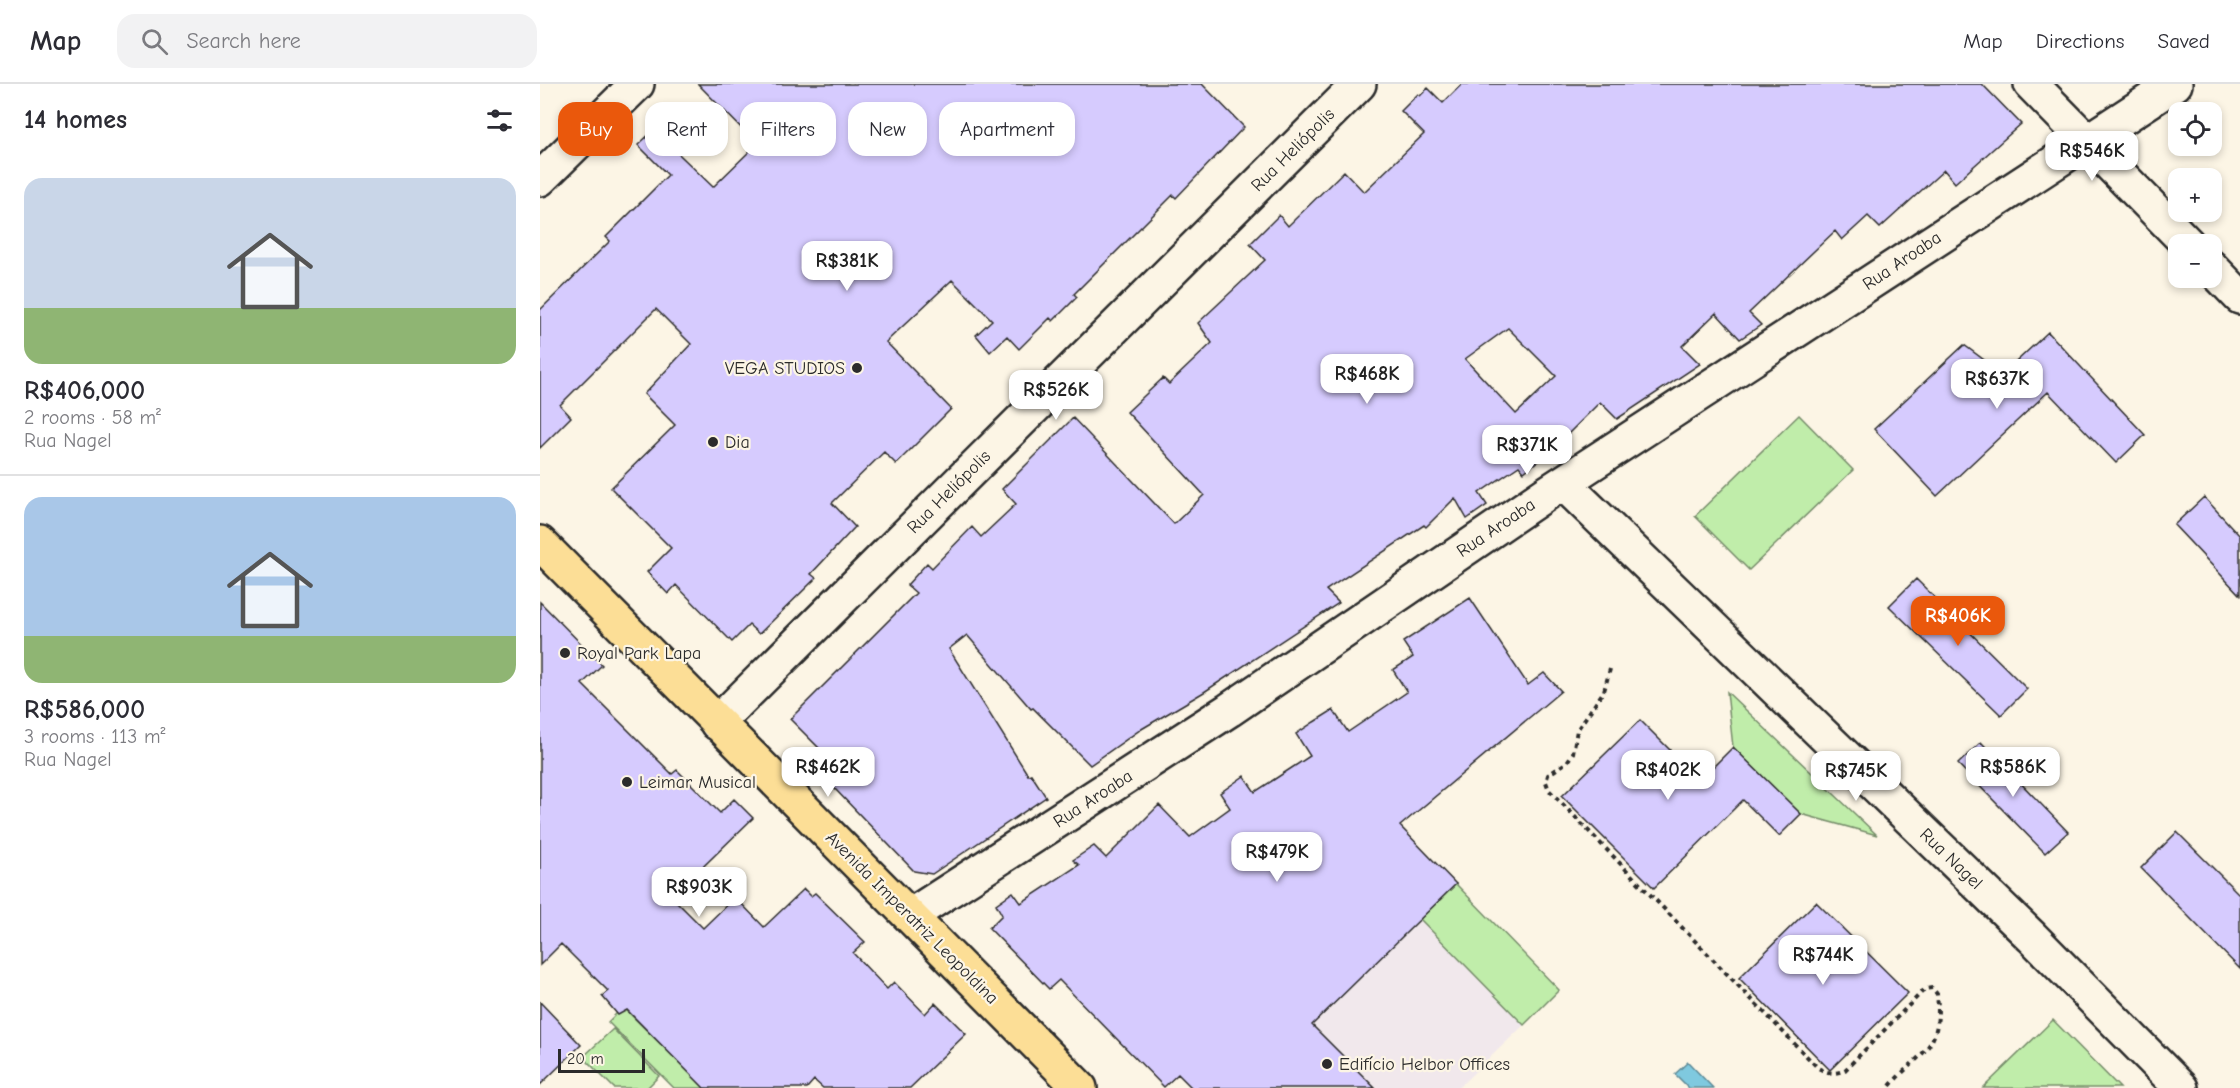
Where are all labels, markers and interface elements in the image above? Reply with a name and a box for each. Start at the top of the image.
search box [117,14,537,68]
text: Map [30,25,81,57]
icon: search [138,25,171,58]
text: Search here [186,28,301,54]
text: Map [1963,29,2003,53]
text: Directions [2036,29,2125,53]
text: Saved [2158,29,2210,53]
chip: Buy [558,102,633,156]
chip: Rent [645,102,728,156]
chip: Filters [740,102,836,156]
chip: New [848,102,927,156]
chip: Apartment [939,102,1075,156]
map controls [2168,102,2222,288]
button: locate [2168,102,2222,156]
icon: filters [483,104,516,137]
street label: Rua Heliópolis [1247,104,1339,196]
text: 14 homes [24,105,127,135]
pin: R$546K [2043,131,2141,182]
text: R$546K [2059,139,2125,162]
button: + [2168,168,2222,222]
icon: home [216,217,324,325]
street label: Rua Aroaba [1859,227,1945,295]
button: − [2168,234,2222,288]
pin: R$381K [798,241,896,292]
text: R$381K [816,249,878,272]
pin: R$468K [1318,354,1416,405]
place label: VEGA STUDIOS [725,358,845,379]
pin: R$637K [1948,359,2046,410]
marker: VEGA STUDIOS [850,361,864,375]
text: R$468K [1334,362,1400,385]
text: R$637K [1965,367,2029,390]
pin: R$526K [1007,370,1105,421]
text: R$406,000 [24,376,145,406]
text: R$526K [1023,378,1089,401]
text: 2 rooms · 58 m² [24,406,161,429]
pin: R$371K [1478,425,1576,476]
text: Rua Nagel [24,429,112,452]
place label: Dia [725,432,750,453]
text: R$371K [1496,433,1558,456]
marker: Dia [706,435,720,449]
street label: Rua Heliópolis [903,446,995,538]
street label: Rua Aroaba [1453,494,1539,562]
icon: home [216,536,324,644]
pin: R$406K [1909,596,2007,647]
text: R$406K [1925,604,1991,627]
place label: Royal Park Lapa [577,643,701,664]
marker: Royal Park Lapa [558,646,572,660]
text: R$586,000 [24,695,145,725]
text: 3 rooms · 113 m² [24,725,165,748]
pin: R$462K [779,747,877,798]
pin: R$586K [1964,747,2062,798]
text: Rua Nagel [24,748,112,771]
pin: R$402K [1619,750,1717,801]
pin: R$745K [1807,751,1905,802]
text: R$462K [796,755,860,778]
text: R$586K [1980,755,2046,778]
text: R$402K [1635,758,1701,781]
text: R$745K [1825,759,1887,782]
street label: Rua Aroaba [1049,766,1137,832]
place label: Leimar Musical [639,772,756,793]
marker: Leimar Musical [620,775,634,789]
street label: Rua Nagel [1915,824,1987,894]
street label: Avenida Imperatriz Leopoldina [821,827,1003,1009]
pin: R$479K [1228,832,1326,883]
text: R$479K [1245,840,1309,863]
pin: R$903K [650,867,748,918]
text: R$903K [666,875,732,898]
pin: R$744K [1774,935,1872,986]
text: R$744K [1792,943,1854,966]
scale bar [558,1046,645,1074]
text: 20 m [567,1050,604,1068]
place label: Edifício Helbor Offices [1339,1054,1510,1075]
marker: Edifício Helbor Offices [1320,1057,1334,1071]

